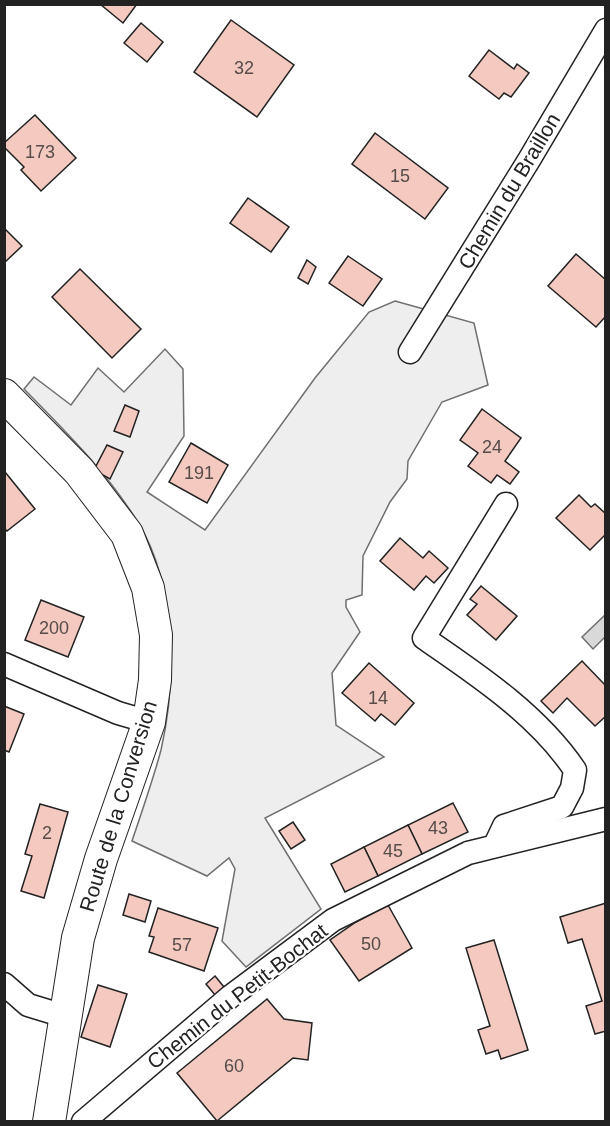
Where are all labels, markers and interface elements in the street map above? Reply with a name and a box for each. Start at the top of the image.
house number: 32 [234,58,254,78]
street label: Chemin du Braillon [453,109,565,273]
house number: 173 [25,142,55,162]
house number: 15 [390,166,410,186]
house number: 24 [482,437,502,457]
house number: 191 [184,463,214,483]
house number: 200 [39,618,69,638]
house number: 14 [368,688,388,708]
street label: Route de la Conversion [75,698,161,914]
house number: 43 [428,818,448,838]
house number: 2 [42,823,52,843]
house number: 45 [383,841,403,861]
street label: Chemin du Petit-Bochat [143,919,332,1073]
house number: 50 [361,934,381,954]
house number: 57 [172,935,192,955]
house number: 60 [224,1056,244,1076]

